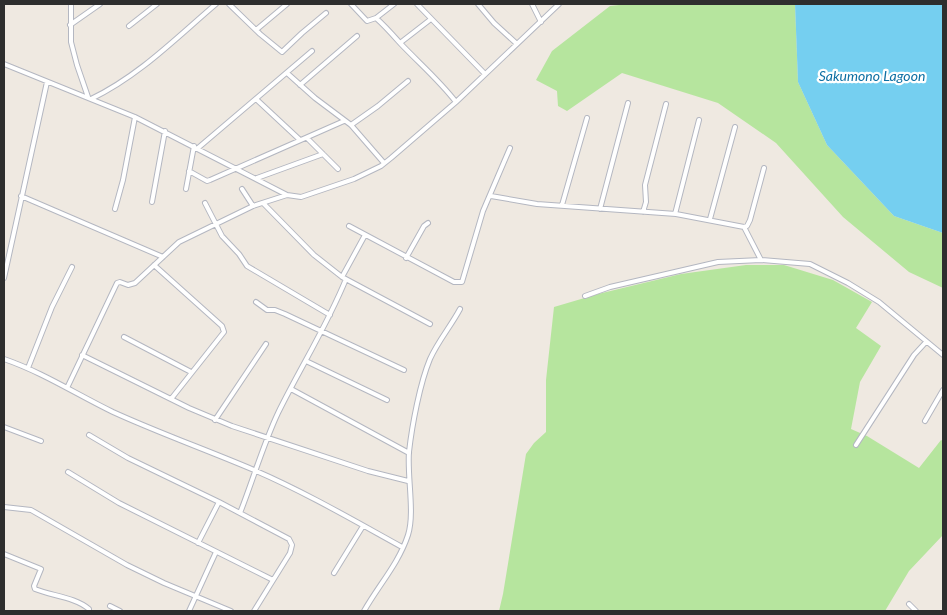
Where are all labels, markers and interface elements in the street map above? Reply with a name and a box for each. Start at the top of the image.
water label: Sakumono Lagoon [819,67,925,84]

